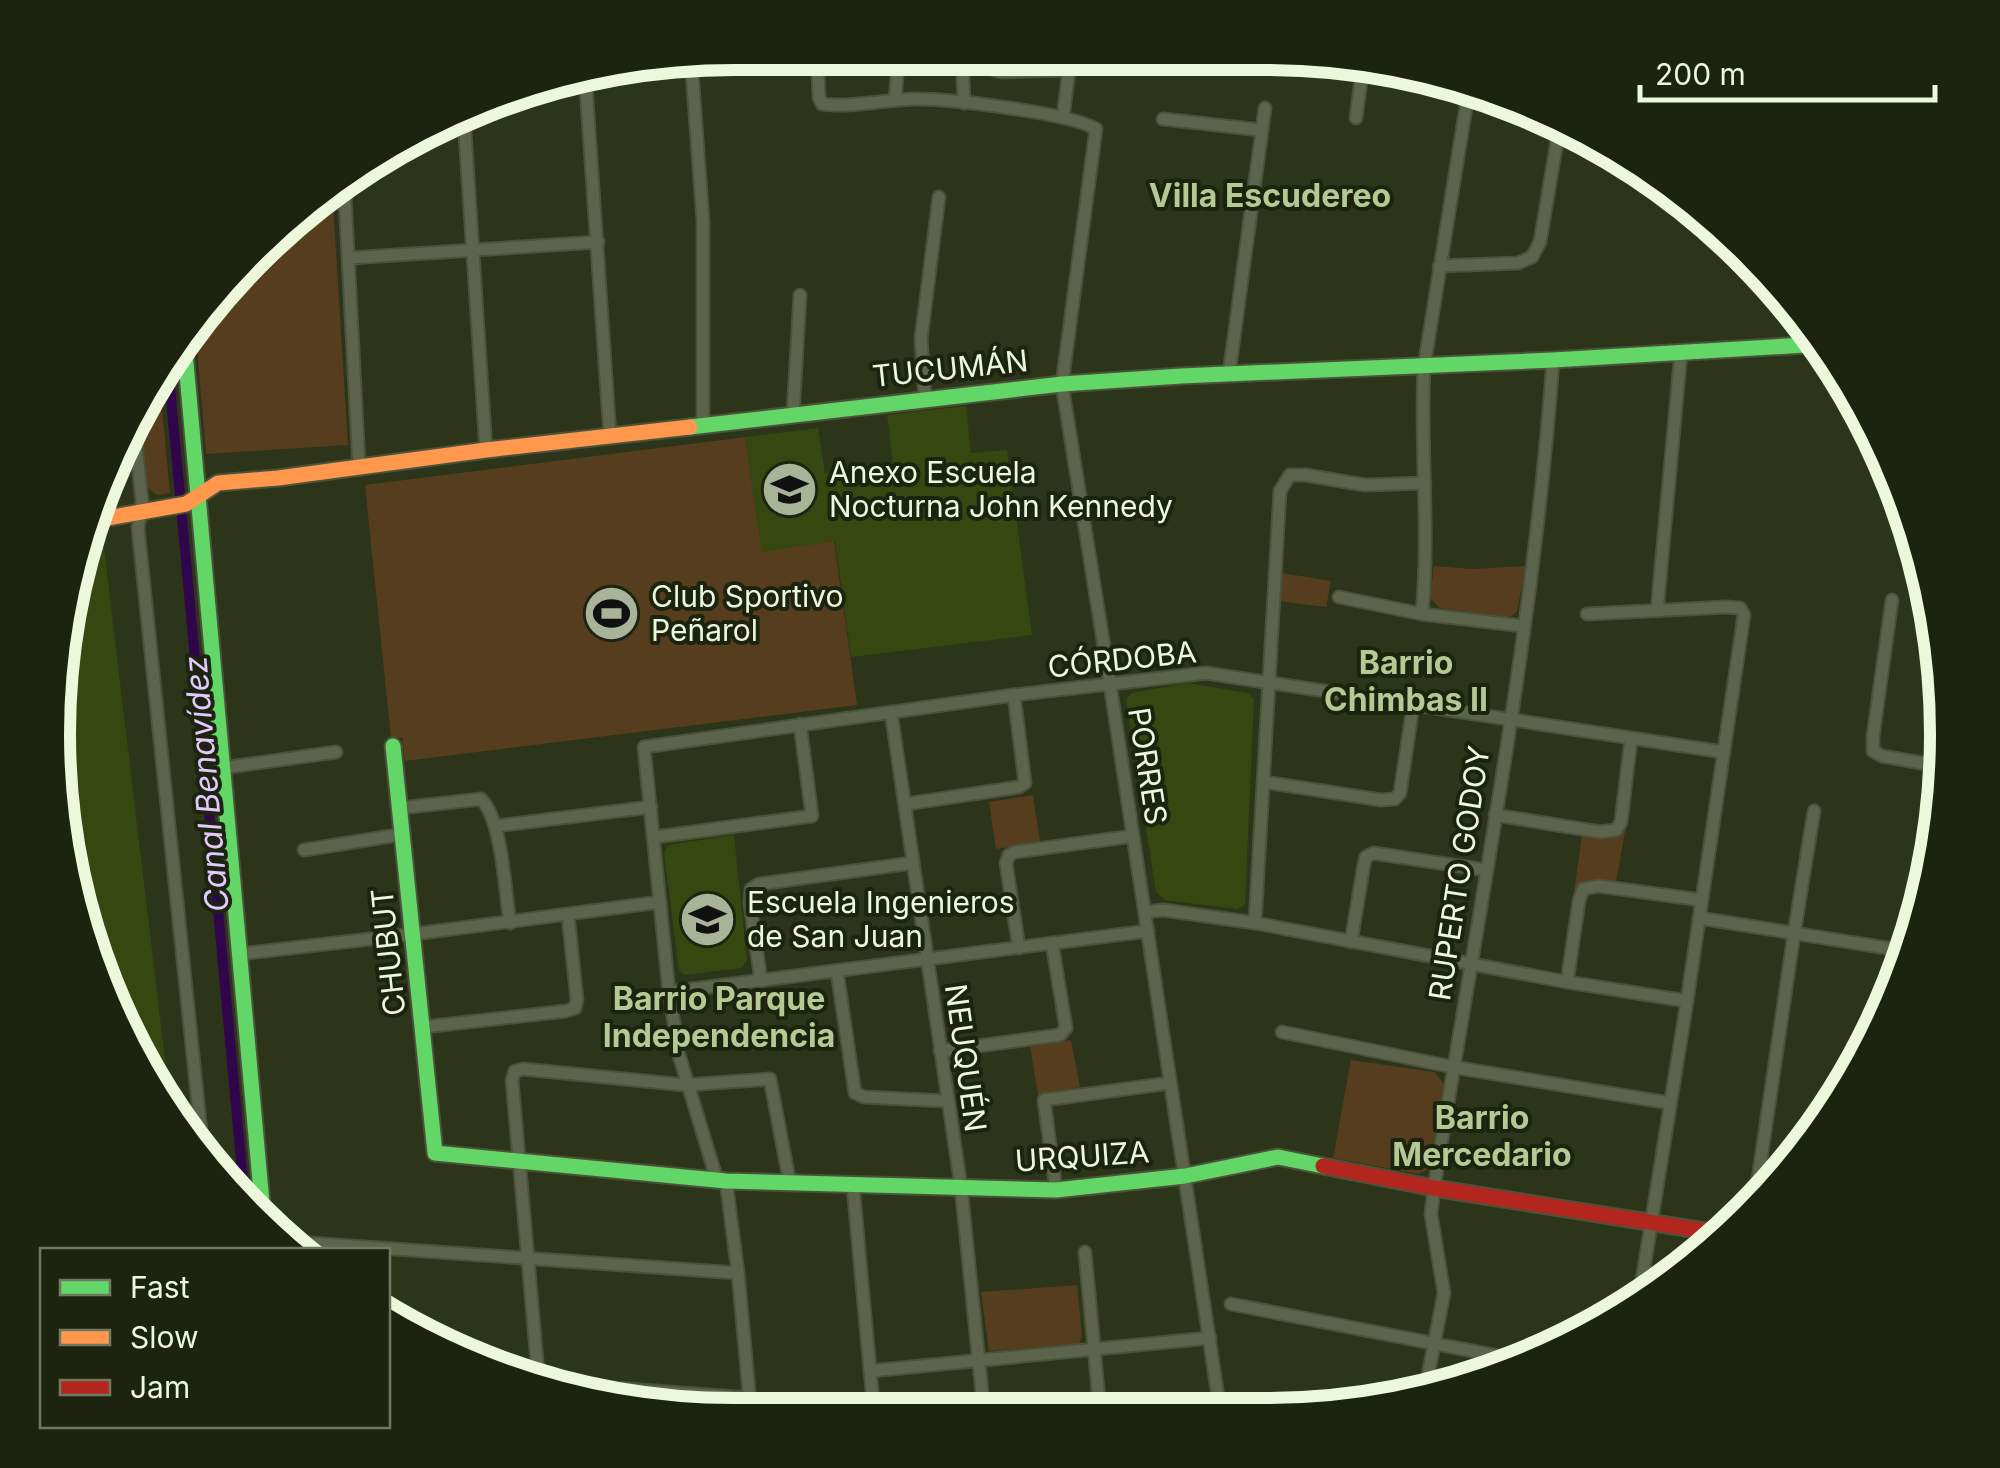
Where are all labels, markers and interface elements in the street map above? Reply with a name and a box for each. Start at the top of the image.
scale bar [1640,40,1935,102]
text: 200 m [1655,56,1746,92]
district label: Villa Escudereo [1149,176,1391,215]
street label: TUCUMÁN [870,342,1030,394]
place label: Anexo Escuela Nocturna John Kennedy [829,454,1173,524]
school or university icon: Anexo Escuela Nocturna John Kennedy [760,459,820,519]
place label: Club Sportivo Peñarol [651,578,843,648]
sports icon: Club Sportivo Peñarol [582,583,642,643]
street label: CÓRDOBA [1046,633,1198,685]
district label: Barrio Chimbas II [1324,643,1488,719]
water label: Canal Benavídez [175,654,237,914]
street label: PORRES [1121,705,1175,827]
street label: RUPERTO GODOY [1421,743,1497,1003]
place label: Escuela Ingenieros de San Juan [747,884,1015,954]
street label: CHUBUT [363,887,413,1017]
school or university icon: Escuela Ingenieros de San Juan [678,889,738,949]
district label: Barrio Parque Independencia [603,979,835,1055]
street label: NEUQUÉN [938,982,994,1134]
district label: Barrio Mercedario [1392,1098,1572,1174]
street label: URQUIZA [1014,1133,1150,1179]
legend [40,1248,390,1428]
text: Fast [130,1269,190,1305]
text: Slow [130,1319,199,1355]
text: Jam [130,1369,190,1405]

